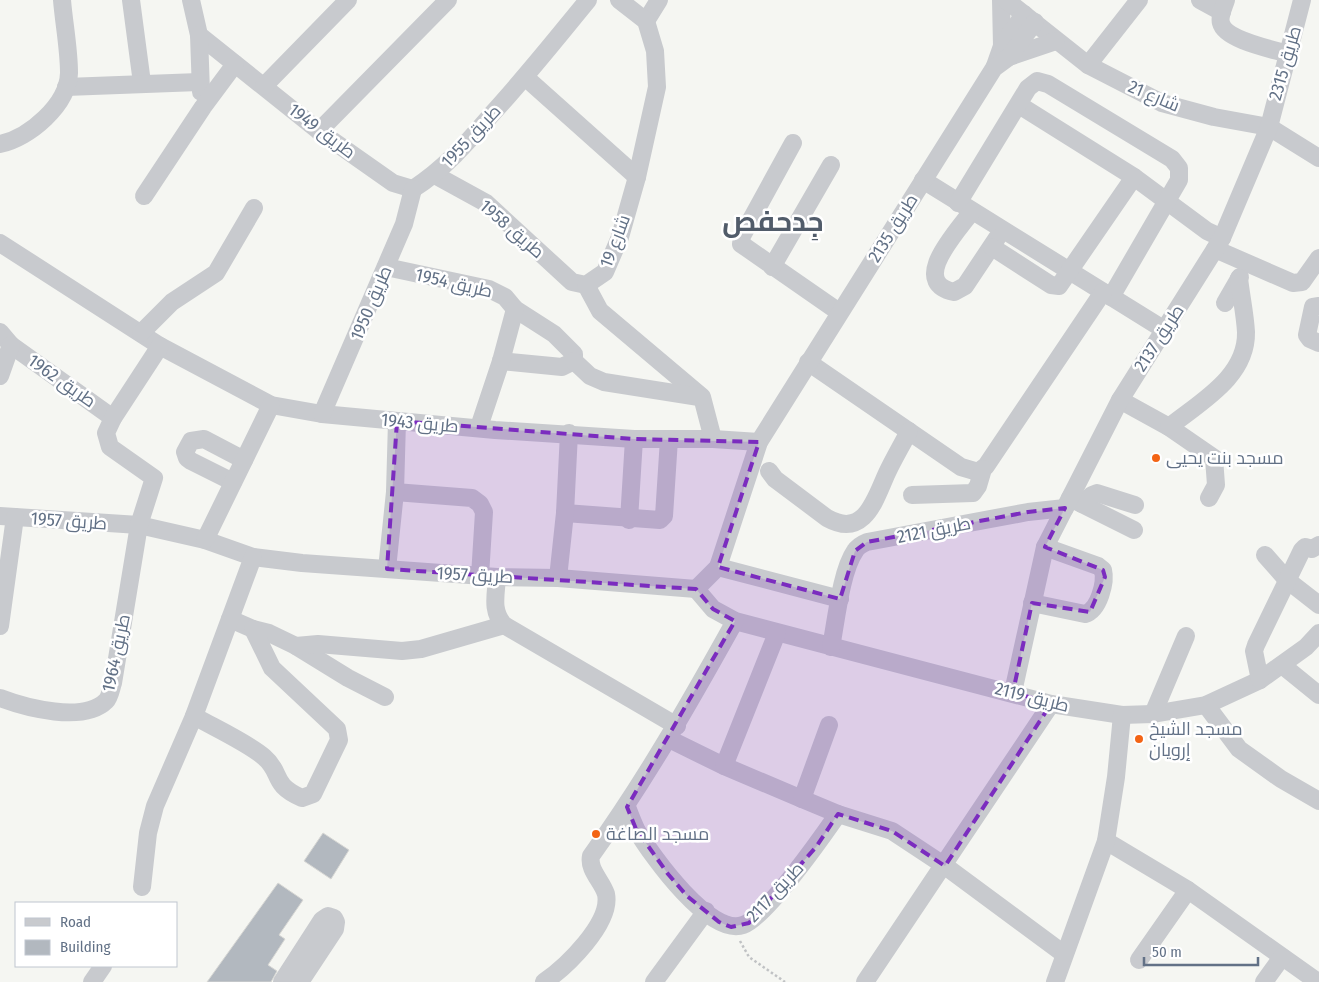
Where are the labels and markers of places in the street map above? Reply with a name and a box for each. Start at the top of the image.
place label: مسجد بنت يحيى [1166,447,1284,469]
marker: مسجد بنت يحيى [1150,452,1162,464]
place label: مسجد الشيخ إرويان [1149,718,1243,761]
marker: مسجد الشيخ إرويان [1133,733,1145,745]
place label: مسجد الصاغة [606,823,709,845]
marker: مسجد الصاغة [590,828,602,840]

